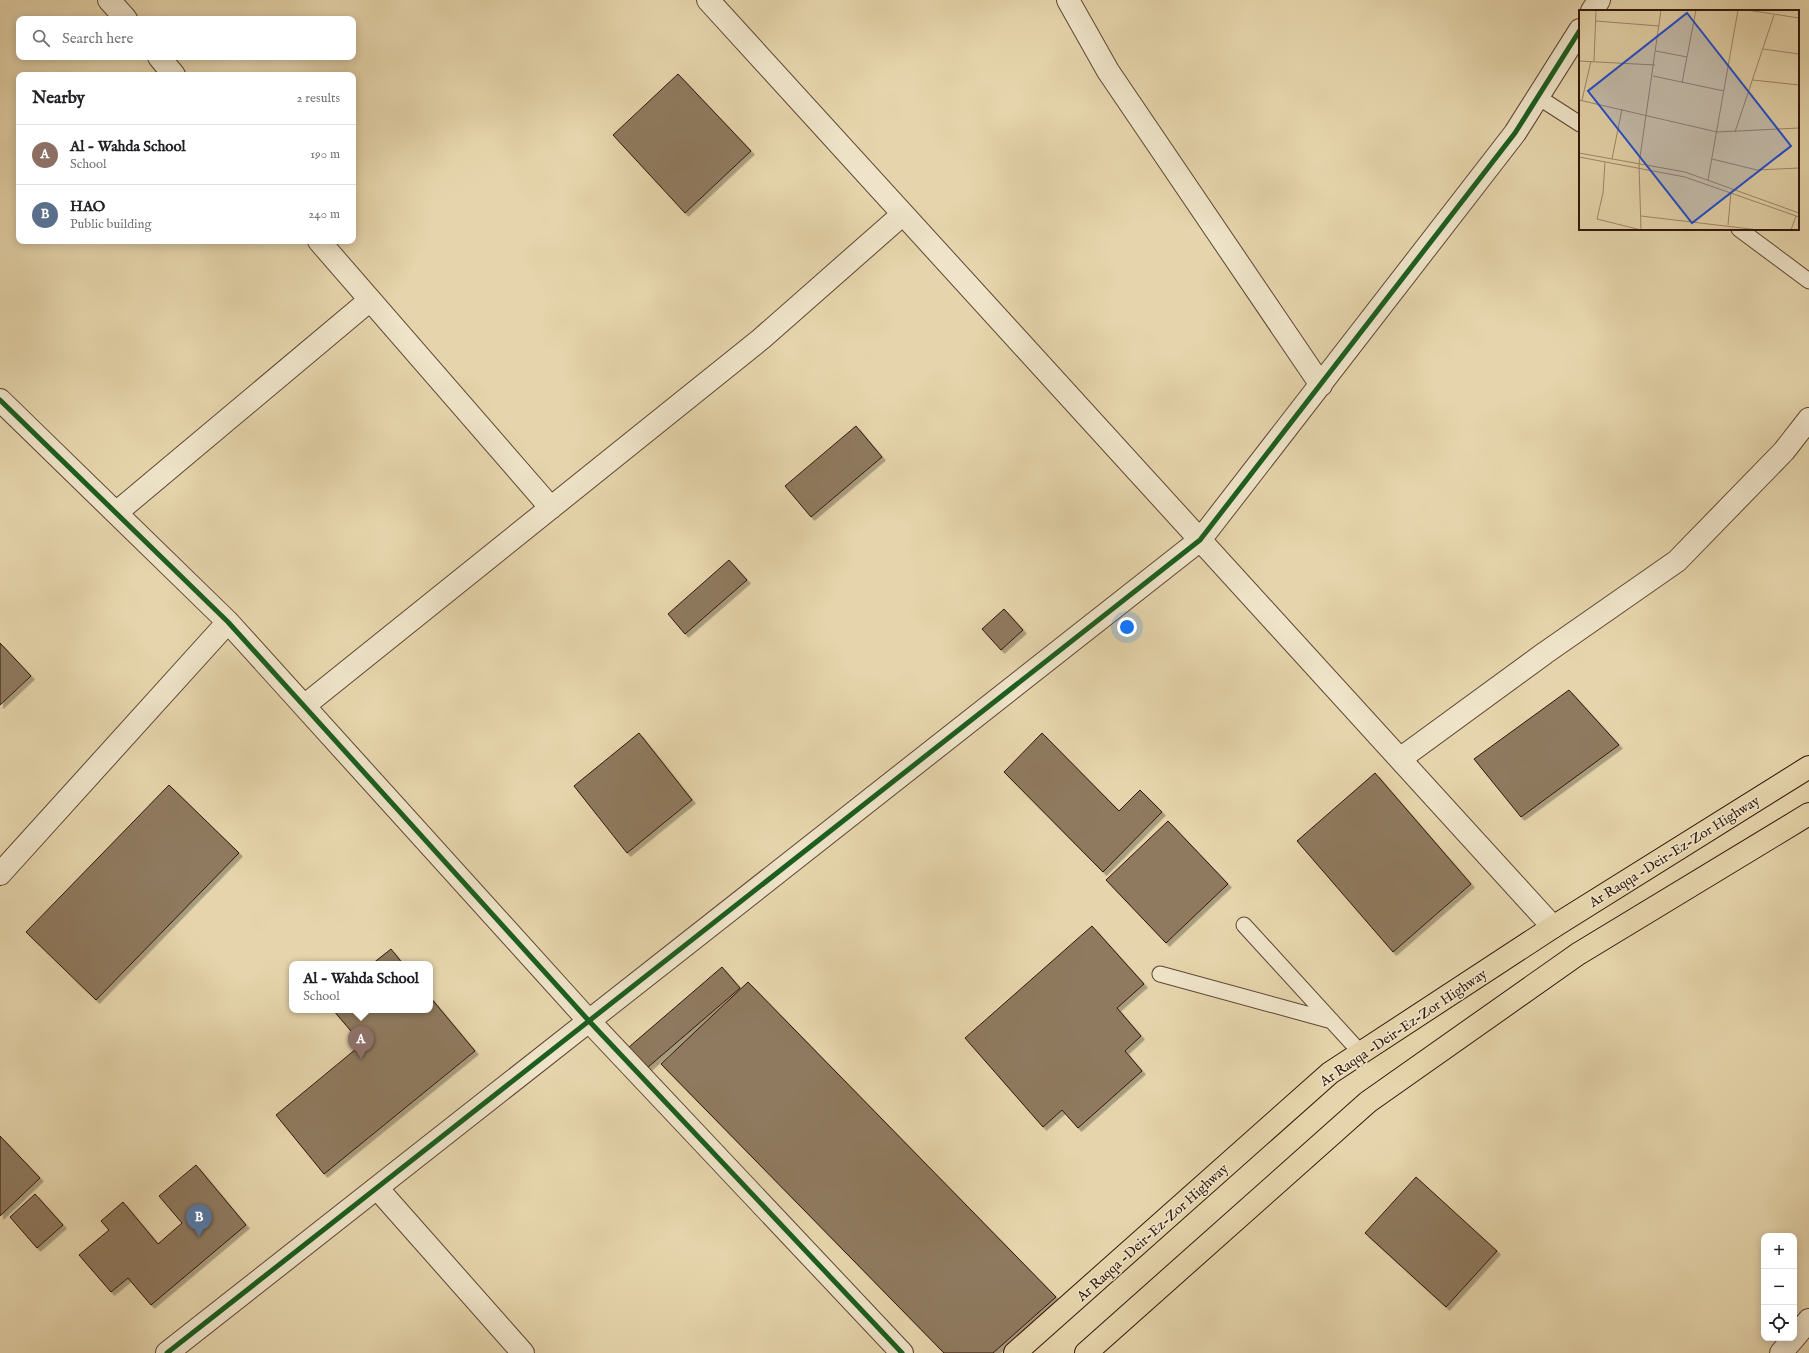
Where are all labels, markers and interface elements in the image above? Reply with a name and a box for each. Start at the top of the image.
inset map [1579,10,1799,230]
search box [16,16,356,60]
icon: search [30,27,52,49]
text: Search here [62,29,133,48]
text: Nearby [32,88,85,109]
text: 2 results [296,90,340,107]
text: Al - Wahda School [70,137,186,156]
text: A [41,146,49,163]
text: 190 m [310,146,340,163]
text: School [70,156,107,173]
text: HAO [70,197,105,216]
text: B [41,206,49,223]
text: 240 m [308,206,340,223]
text: Public building [70,216,152,233]
your location [1117,617,1137,637]
street label: Ar Raqqa -Deir-Ez-Zor Highway [1585,792,1763,912]
popup [289,961,433,1013]
street label: Ar Raqqa -Deir-Ez-Zor Highway [1316,965,1491,1091]
text: Al - Wahda School [303,969,419,988]
text: School [303,988,340,1005]
pin: A [348,1026,374,1059]
street label: Ar Raqqa -Deir-Ez-Zor Highway [1072,1160,1232,1306]
pin: B [186,1204,212,1237]
map controls [1761,1233,1797,1341]
button: + [1761,1233,1797,1269]
button: − [1761,1269,1797,1305]
button: locate [1761,1305,1797,1341]

